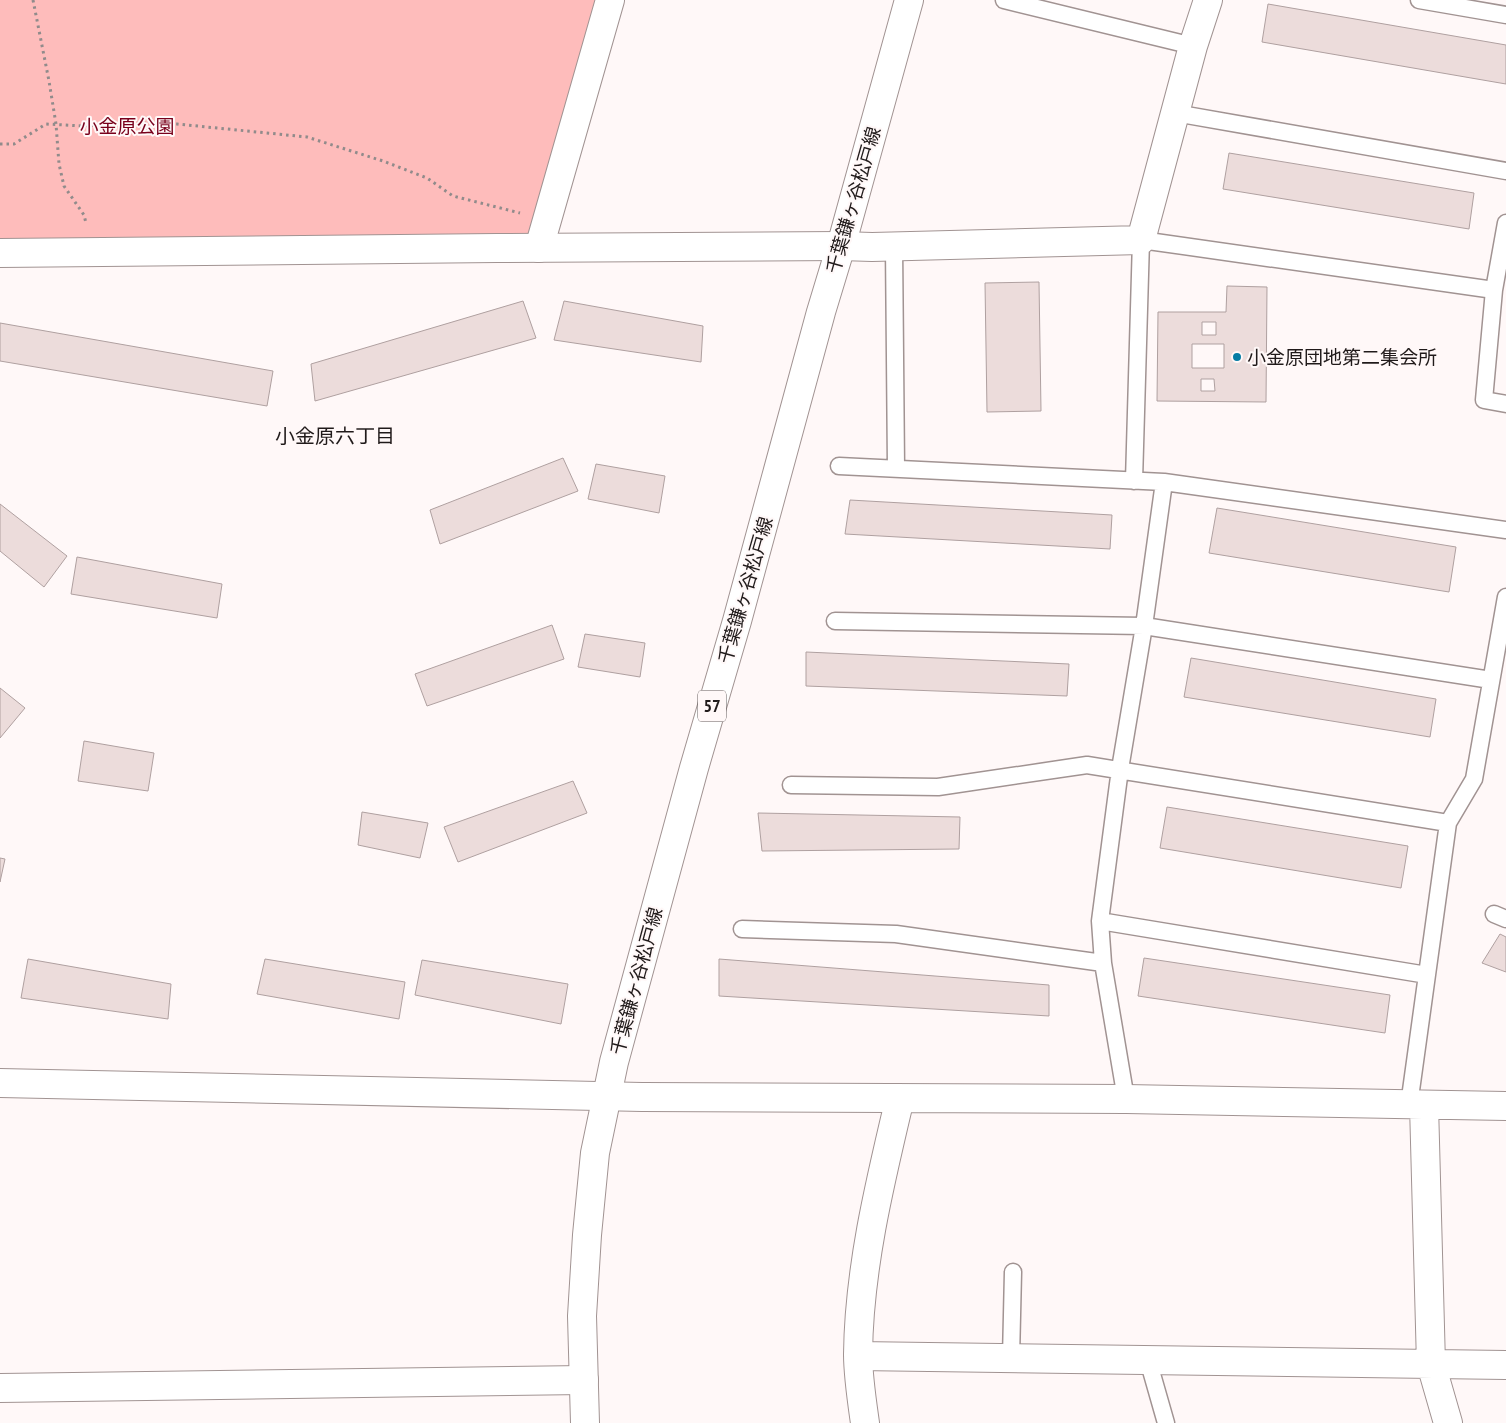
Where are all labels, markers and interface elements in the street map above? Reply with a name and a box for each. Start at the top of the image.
park label: 小金原公園 [79,114,175,138]
street label: 千葉鎌ヶ谷松戸線 [821,124,885,276]
place label: 小金原団地第二集会所 [1247,345,1437,369]
marker: 小金原団地第二集会所 [1231,351,1243,363]
district label: 小金原六丁目 [275,423,395,449]
street label: 千葉鎌ヶ谷松戸線 [713,514,777,666]
road number: 57 [698,690,726,721]
street label: 千葉鎌ヶ谷松戸線 [605,904,667,1058]

